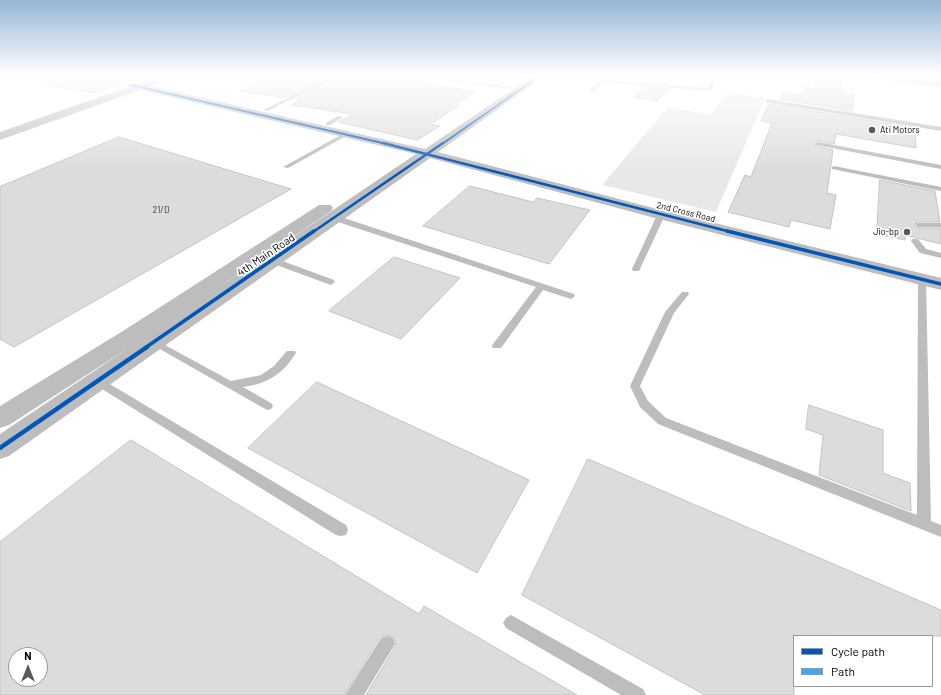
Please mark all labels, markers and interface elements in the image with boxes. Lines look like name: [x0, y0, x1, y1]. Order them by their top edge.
marker: Ati Motors: [867, 125, 877, 135]
place label: Ati Motors: [880, 125, 920, 135]
street label: 2nd Cross Road: [656, 199, 716, 225]
house number: 21/D: [152, 205, 170, 215]
place label: Jio-bp: [873, 227, 899, 237]
marker: Jio-bp: [902, 227, 912, 237]
street label: 4th Main Road: [235, 231, 297, 279]
legend: [793, 635, 933, 687]
text: Cycle path: [831, 644, 885, 658]
north arrow: [8, 647, 48, 687]
text: N: [24, 649, 32, 662]
text: Path: [831, 664, 855, 678]

